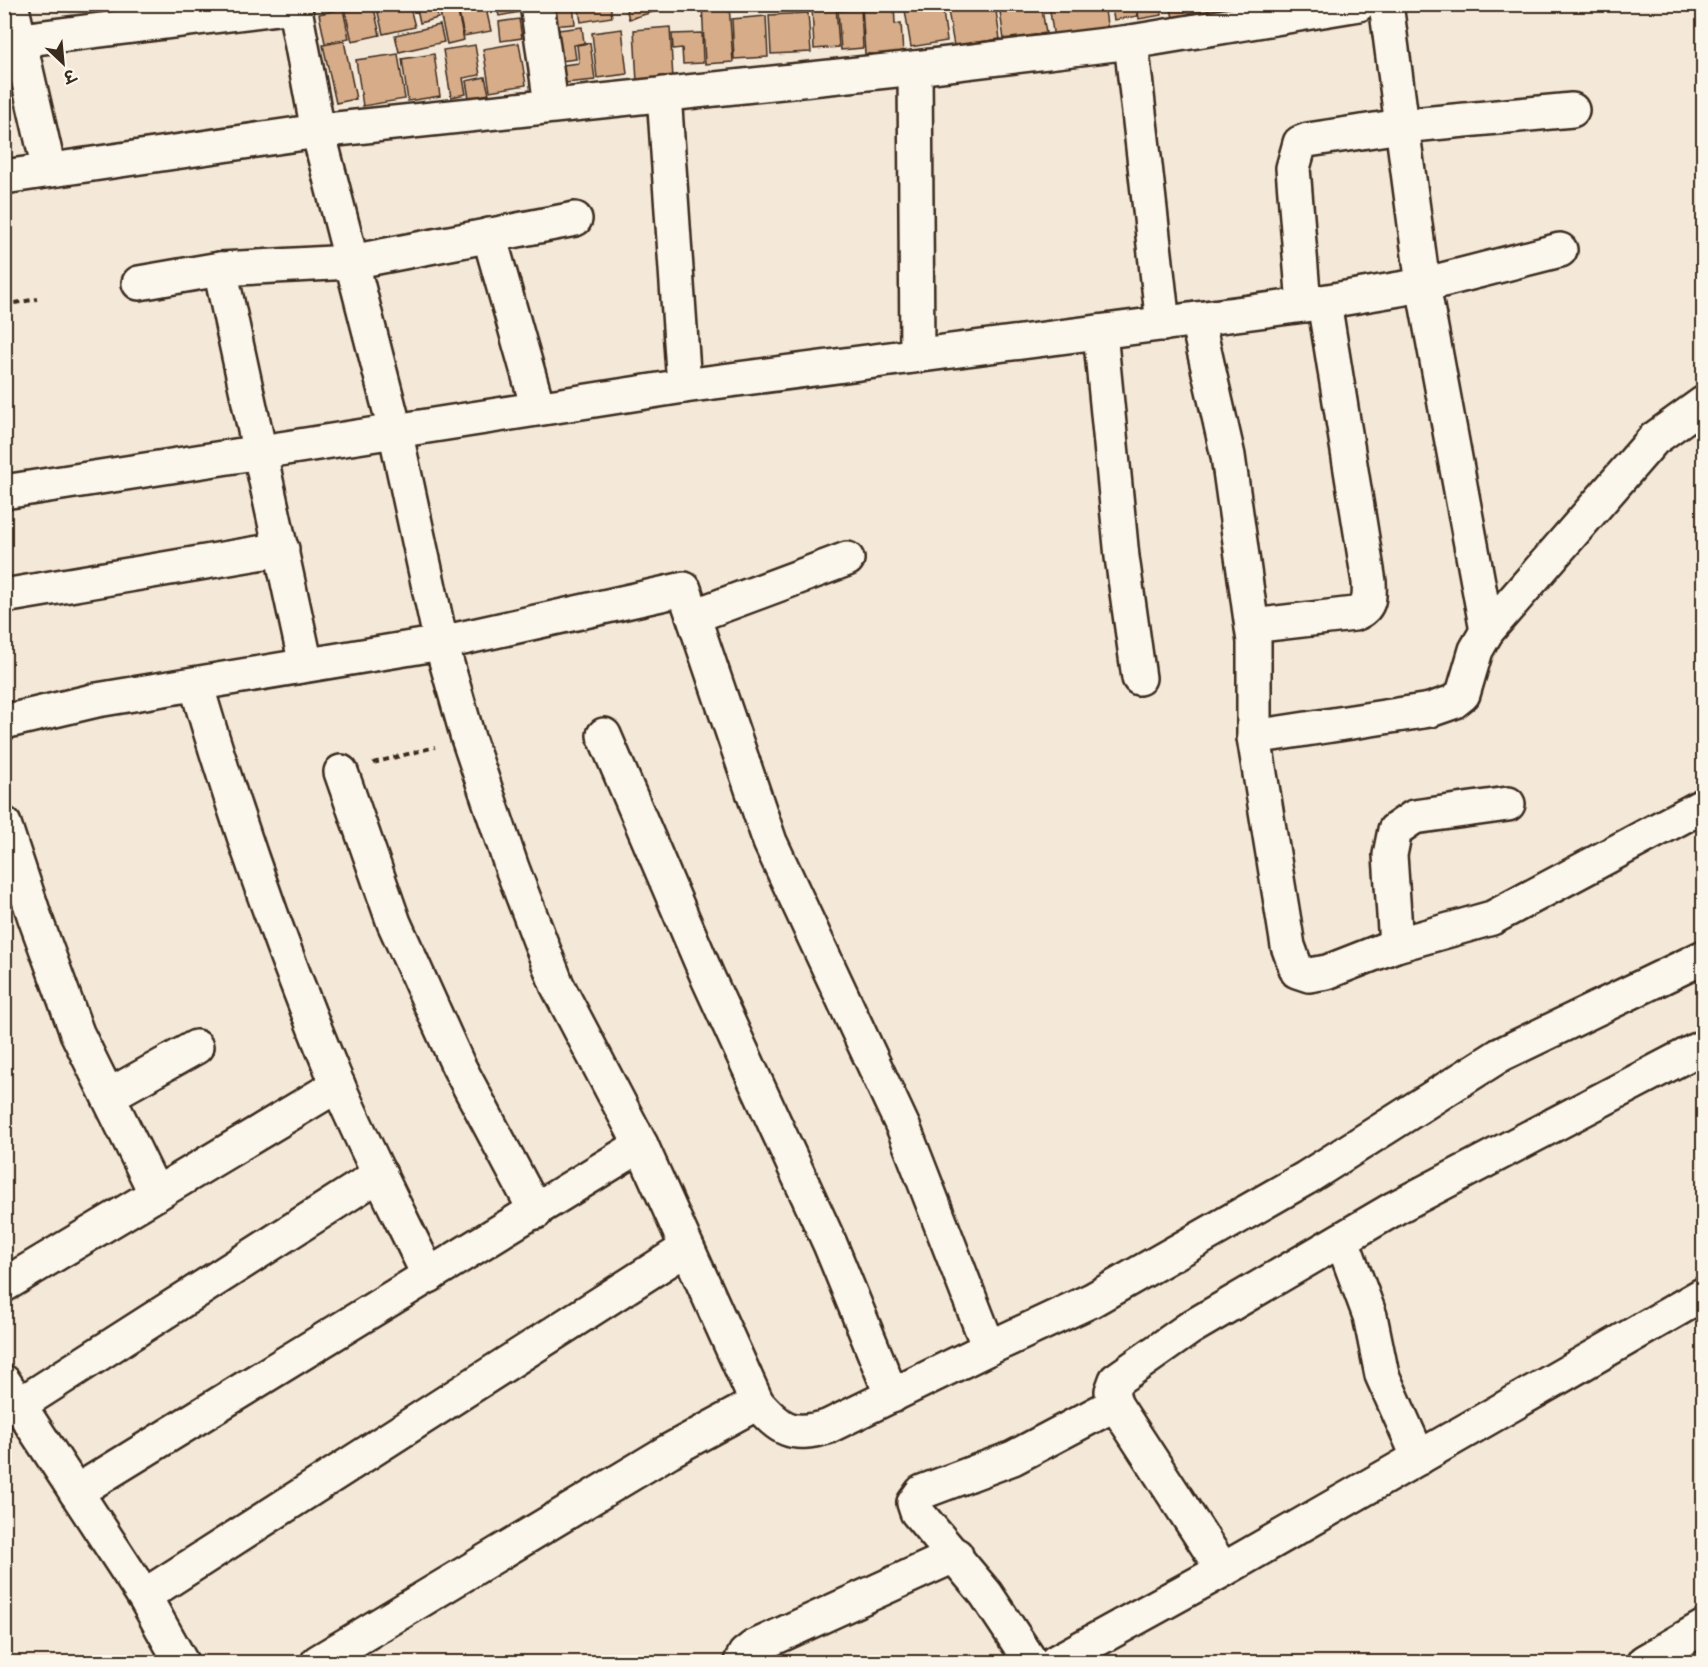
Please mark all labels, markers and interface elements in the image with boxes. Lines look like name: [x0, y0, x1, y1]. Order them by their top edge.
north arrow: [33, 33, 93, 93]
text: उ: [59, 64, 80, 87]

